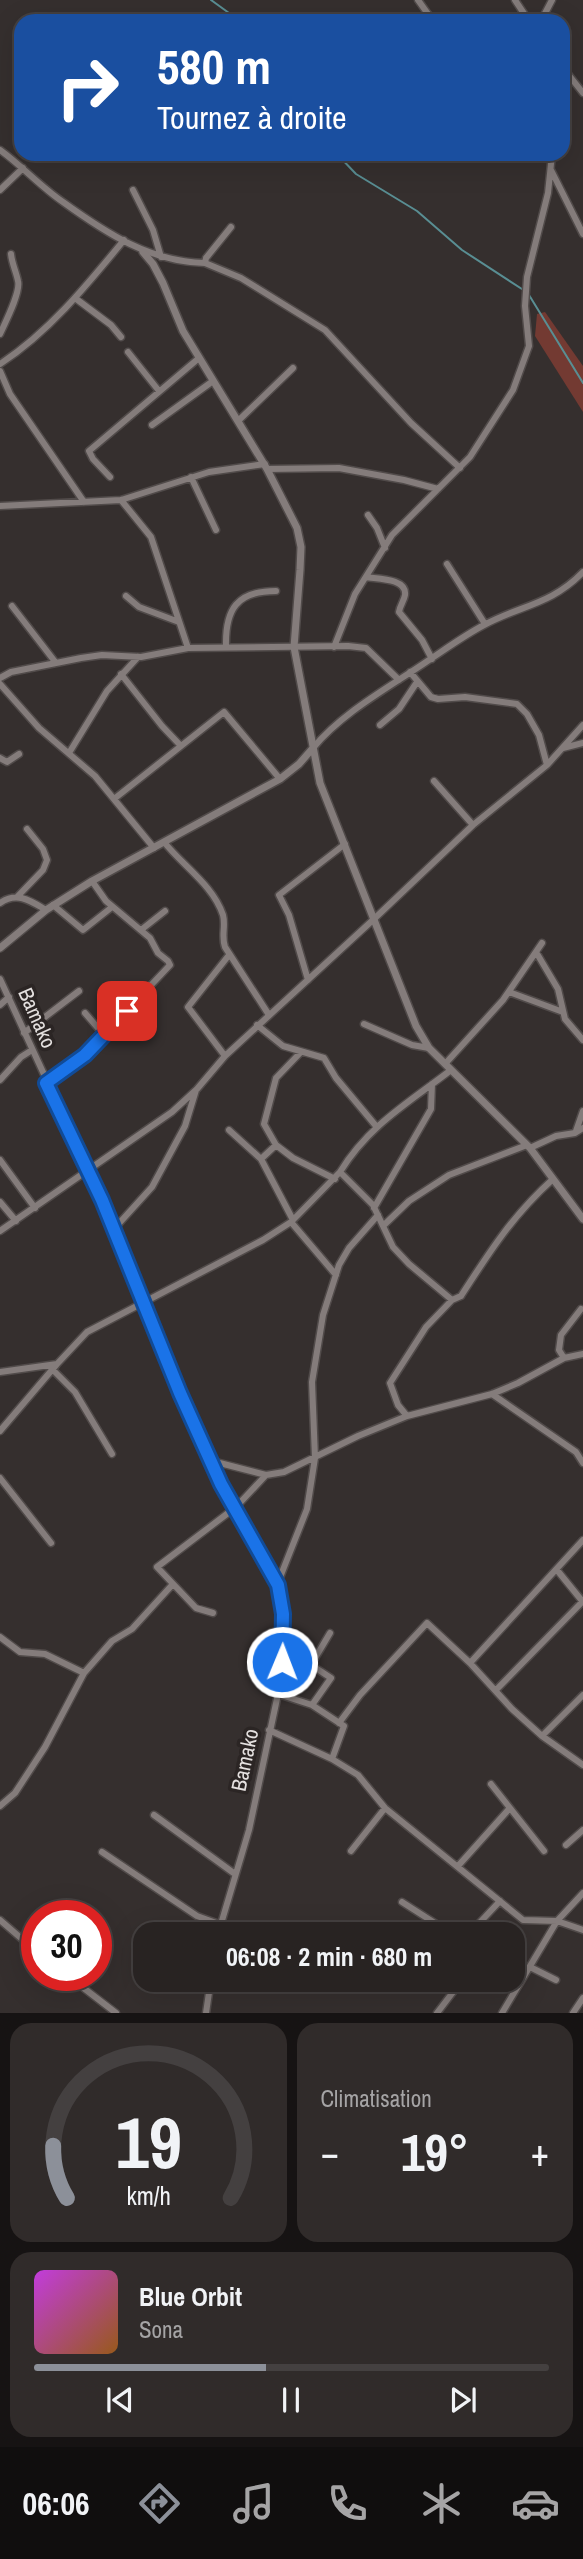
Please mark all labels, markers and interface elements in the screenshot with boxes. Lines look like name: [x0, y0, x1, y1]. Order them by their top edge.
text: 580 m: [157, 33, 271, 99]
icon: right: [42, 42, 133, 133]
text: Tournez à droite: [157, 96, 347, 139]
pin: [97, 981, 157, 1041]
street label: Bamako: [11, 983, 64, 1053]
icon: arrive: [108, 992, 146, 1030]
position arrow: [245, 1625, 319, 1699]
street label: Bamako: [224, 1726, 265, 1794]
speed limit sign: 30: [21, 1900, 112, 1991]
text: 06:08 · 2 min · 680 m: [226, 1939, 432, 1974]
text: Climatisation: [321, 2083, 432, 2114]
text: 19: [115, 2094, 181, 2192]
text: 19°: [401, 2117, 469, 2187]
text: −: [321, 2127, 339, 2178]
text: +: [531, 2127, 549, 2178]
text: km/h: [126, 2179, 170, 2213]
text: Blue Orbit: [139, 2279, 242, 2314]
text: Sona: [139, 2314, 183, 2345]
icon: previous: [101, 2381, 139, 2419]
icon: pause: [272, 2381, 310, 2419]
icon: next: [444, 2381, 482, 2419]
icon: directions: [135, 2479, 184, 2528]
icon: music: [229, 2479, 278, 2528]
icon: phone: [323, 2479, 372, 2528]
icon: climate: [417, 2479, 466, 2528]
icon: car: [511, 2479, 560, 2528]
text: 06:06: [23, 2482, 90, 2525]

